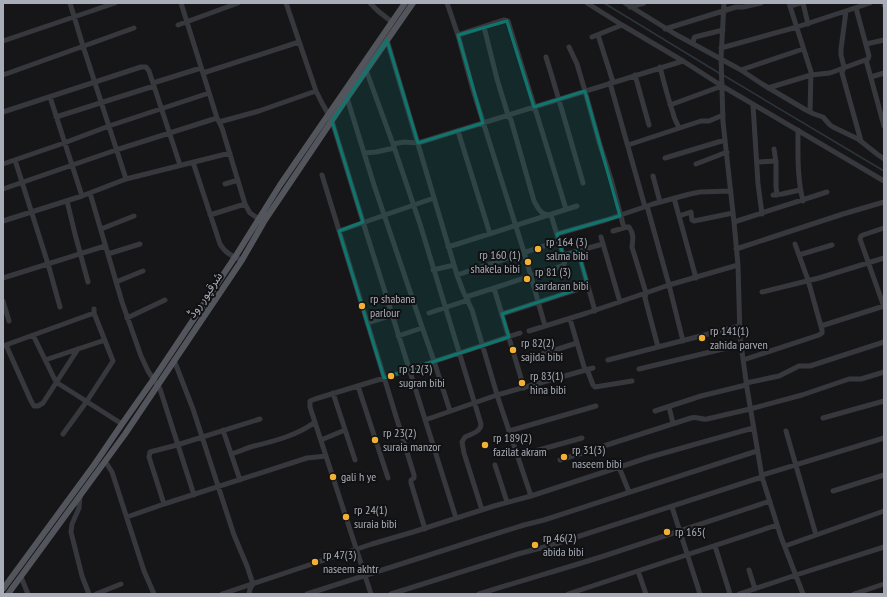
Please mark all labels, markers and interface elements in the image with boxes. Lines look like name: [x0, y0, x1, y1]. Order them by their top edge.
place label: rp 164 (3) salma bibi: [546, 234, 588, 263]
marker: rp 164 (3) salma bibi: [533, 244, 543, 254]
place label: rp 160 (1) shakela bibi: [471, 247, 520, 276]
marker: rp 160 (1) shakela bibi: [523, 257, 533, 267]
place label: rp 81 (3) sardaran bibi: [535, 264, 589, 293]
street label: شرقپور روڈ: [184, 269, 226, 321]
marker: rp 81 (3) sardaran bibi: [522, 274, 532, 284]
place label: rp shabana parlour: [370, 291, 415, 320]
marker: rp shabana parlour: [357, 301, 367, 311]
place label: rp 141(1) zahida parven: [710, 323, 768, 352]
marker: rp 141(1) zahida parven: [697, 333, 707, 343]
place label: rp 82(2) sajida bibi: [521, 335, 563, 364]
marker: rp 82(2) sajida bibi: [508, 345, 518, 355]
place label: rp 12(3) sugran bibi: [399, 361, 445, 390]
place label: rp 83(1) hina bibi: [530, 368, 566, 397]
marker: rp 12(3) sugran bibi: [386, 371, 396, 381]
marker: rp 83(1) hina bibi: [517, 378, 527, 388]
place label: rp 23(2) suraia manzor: [383, 425, 442, 454]
place label: rp 189(2) fazilat akram: [493, 430, 547, 459]
marker: rp 23(2) suraia manzor: [370, 435, 380, 445]
marker: rp 189(2) fazilat akram: [480, 440, 490, 450]
place label: rp 31(3) naseem bibi: [572, 442, 622, 471]
marker: rp 31(3) naseem bibi: [559, 452, 569, 462]
place label: gali h ye: [341, 469, 376, 484]
marker: gali h ye: [328, 472, 338, 482]
place label: rp 24(1) suraia bibi: [354, 502, 397, 531]
marker: rp 24(1) suraia bibi: [341, 512, 351, 522]
place label: rp 165(: [675, 524, 705, 539]
marker: rp 165(: [662, 527, 672, 537]
place label: rp 46(2) abida bibi: [543, 530, 584, 559]
marker: rp 46(2) abida bibi: [530, 540, 540, 550]
place label: rp 47(3) naseem akhtr: [323, 547, 379, 576]
marker: rp 47(3) naseem akhtr: [310, 557, 320, 567]

